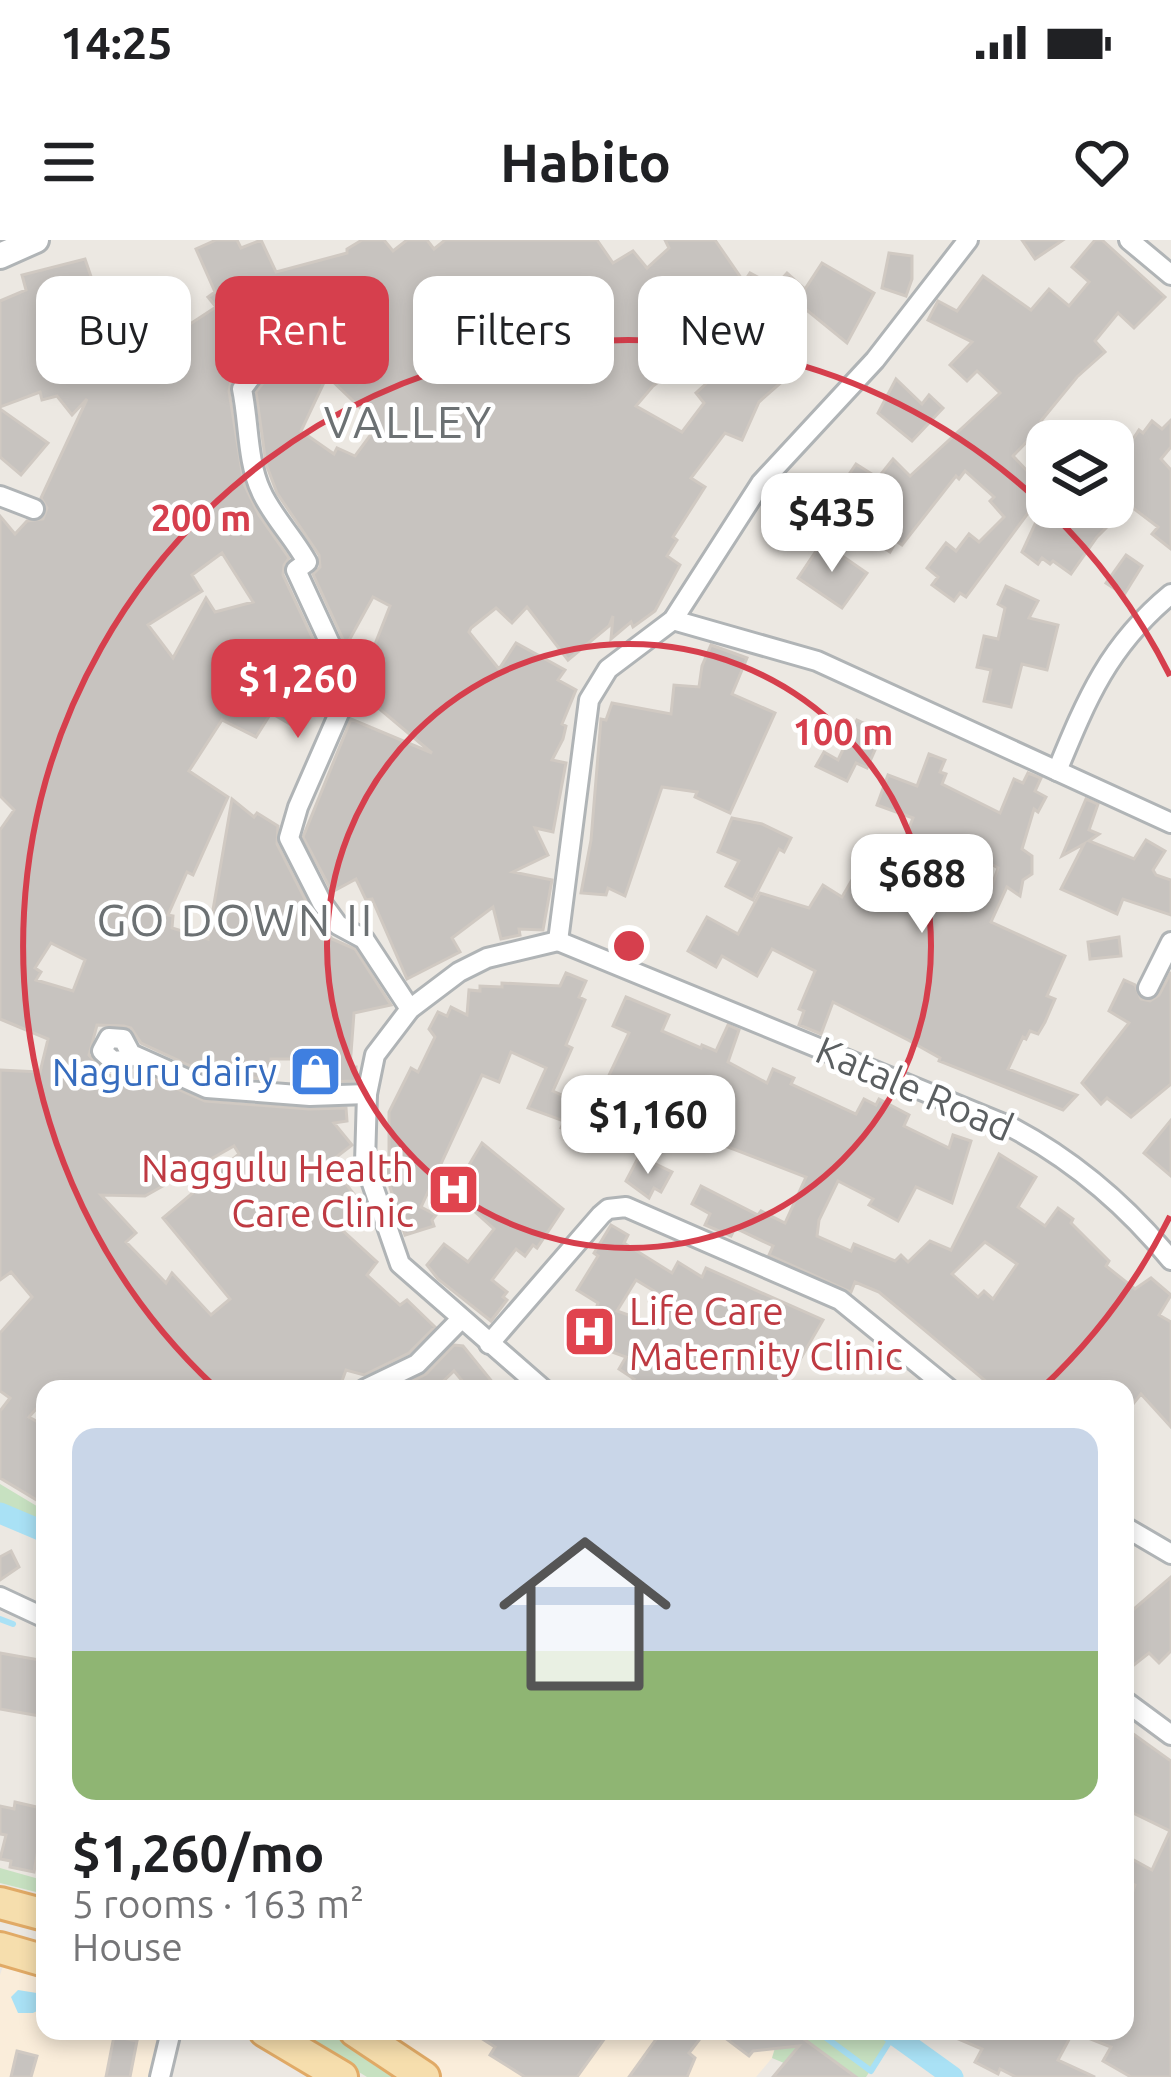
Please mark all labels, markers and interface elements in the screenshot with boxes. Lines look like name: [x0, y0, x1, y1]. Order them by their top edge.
text: 14:25: [60, 17, 173, 68]
icon: menu: [36, 129, 102, 195]
icon: heart: [1069, 129, 1135, 195]
text: Habito: [500, 132, 671, 192]
chip: Buy: [36, 276, 191, 384]
chip: Rent: [215, 276, 389, 384]
chip: Filters: [413, 276, 614, 384]
chip: New: [638, 276, 807, 384]
district label: VALLEY: [324, 396, 494, 447]
map controls: [1026, 420, 1134, 528]
button: layers: [1026, 420, 1134, 528]
pin: $435: [761, 473, 903, 575]
text: $435: [788, 490, 876, 533]
text: 200 m: [151, 497, 251, 538]
pin: $1,260: [200, 639, 396, 741]
text: $1,260: [238, 656, 358, 699]
text: 100 m: [793, 711, 893, 752]
pin: $688: [851, 834, 993, 936]
text: $688: [878, 851, 966, 894]
district label: GO DOWN II: [97, 894, 375, 945]
centre of rings: [608, 925, 650, 967]
street label: Katale Road: [810, 1027, 1020, 1149]
shop icon: Naguru dairy: [288, 1043, 344, 1099]
place label: Naguru dairy: [52, 1050, 277, 1093]
pin: $1,160: [550, 1075, 746, 1177]
text: $1,160: [588, 1092, 708, 1135]
place label: Naggulu Health Care Clinic: [141, 1146, 414, 1234]
hospital icon: Naggulu Health Care Clinic: [425, 1161, 481, 1217]
place label: Life Care Maternity Clinic: [629, 1289, 903, 1377]
hospital icon: Life Care Maternity Clinic: [562, 1304, 618, 1360]
icon: home: [477, 1506, 693, 1722]
text: $1,260/mo: [72, 1824, 324, 1882]
text: 5 rooms · 163 m²: [72, 1882, 364, 1925]
text: House: [72, 1925, 183, 1968]

